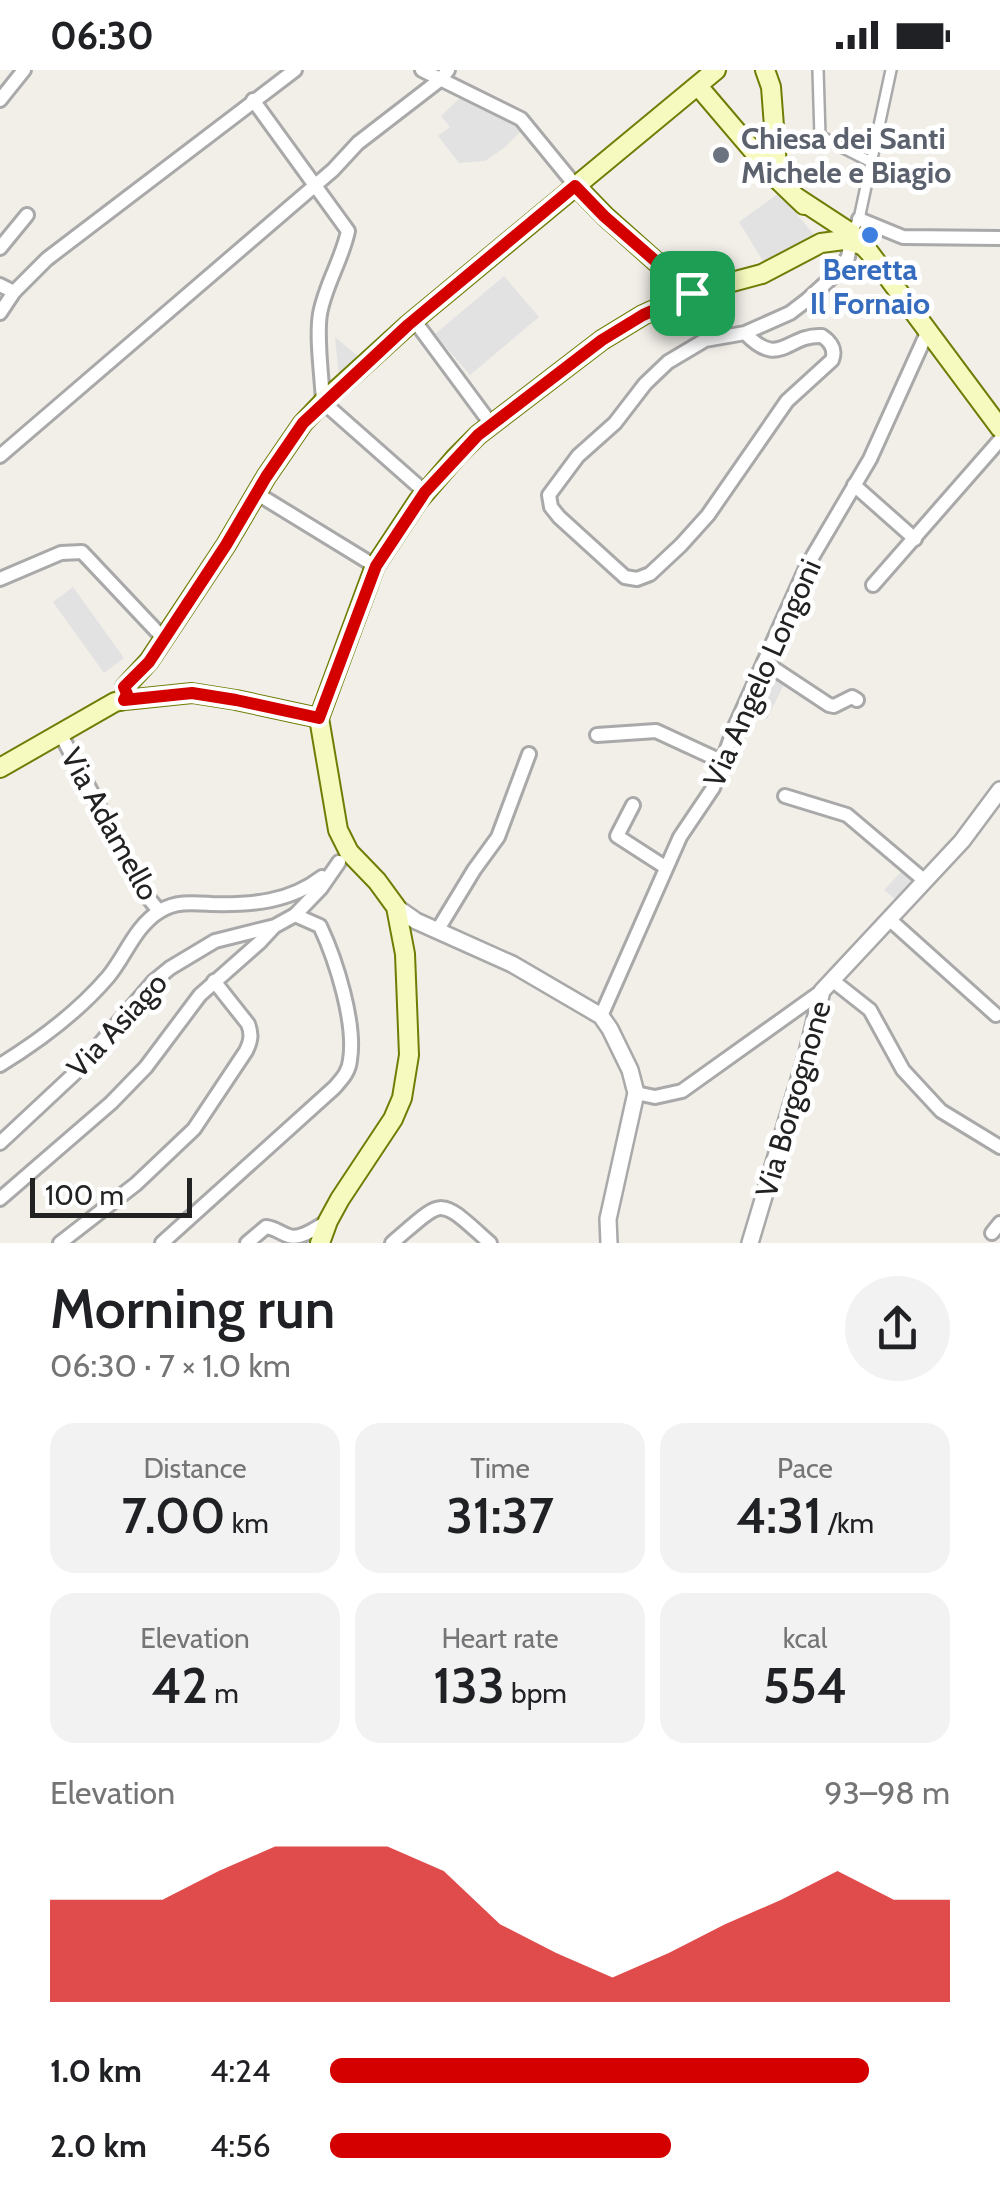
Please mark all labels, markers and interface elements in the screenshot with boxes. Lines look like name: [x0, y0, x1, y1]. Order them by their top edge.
text: 06:30: [50, 12, 154, 59]
place label: Chiesa dei Santi Michele e Biagio: [741, 120, 951, 191]
marker: Chiesa dei Santi Michele e Biagio: [710, 144, 732, 166]
marker: Beretta Il Fornaio: [859, 224, 881, 246]
pin: [650, 251, 735, 336]
place label: Beretta Il Fornaio: [810, 251, 930, 322]
icon: arrive: [665, 266, 720, 321]
street label: Via Angelo Longoni: [695, 553, 829, 793]
street label: Via Adamello: [53, 741, 167, 907]
street label: Via Asiago: [59, 965, 175, 1085]
street label: Via Borgognone: [747, 997, 839, 1201]
scale bar: [30, 1173, 192, 1218]
text: 100 m: [45, 1178, 124, 1212]
text: Morning run: [50, 1275, 335, 1342]
button: share: [845, 1276, 950, 1381]
text: 06:30 · 7 × 1.0 km: [50, 1346, 291, 1385]
text: Distance: [143, 1451, 247, 1485]
text: Time: [470, 1451, 530, 1485]
text: Pace: [777, 1451, 833, 1485]
text: 7.00: [121, 1485, 225, 1546]
text: 31:37: [446, 1485, 554, 1546]
text: 4:31: [736, 1485, 822, 1546]
text: km: [225, 1506, 269, 1540]
text: /km: [822, 1506, 874, 1540]
text: Elevation: [140, 1621, 250, 1655]
text: Heart rate: [441, 1621, 559, 1655]
text: kcal: [783, 1621, 827, 1655]
text: 42: [151, 1655, 208, 1716]
text: 133: [433, 1655, 505, 1716]
text: 554: [763, 1655, 847, 1716]
text: m: [208, 1676, 239, 1710]
text: bpm: [505, 1676, 567, 1710]
text: Elevation: [50, 1773, 175, 1812]
text: 93–98 m: [824, 1773, 950, 1812]
text: 1.0 km: [50, 2051, 142, 2090]
text: 4:24: [210, 2051, 270, 2090]
text: 2.0 km: [50, 2126, 147, 2165]
text: 4:56: [210, 2126, 271, 2165]

